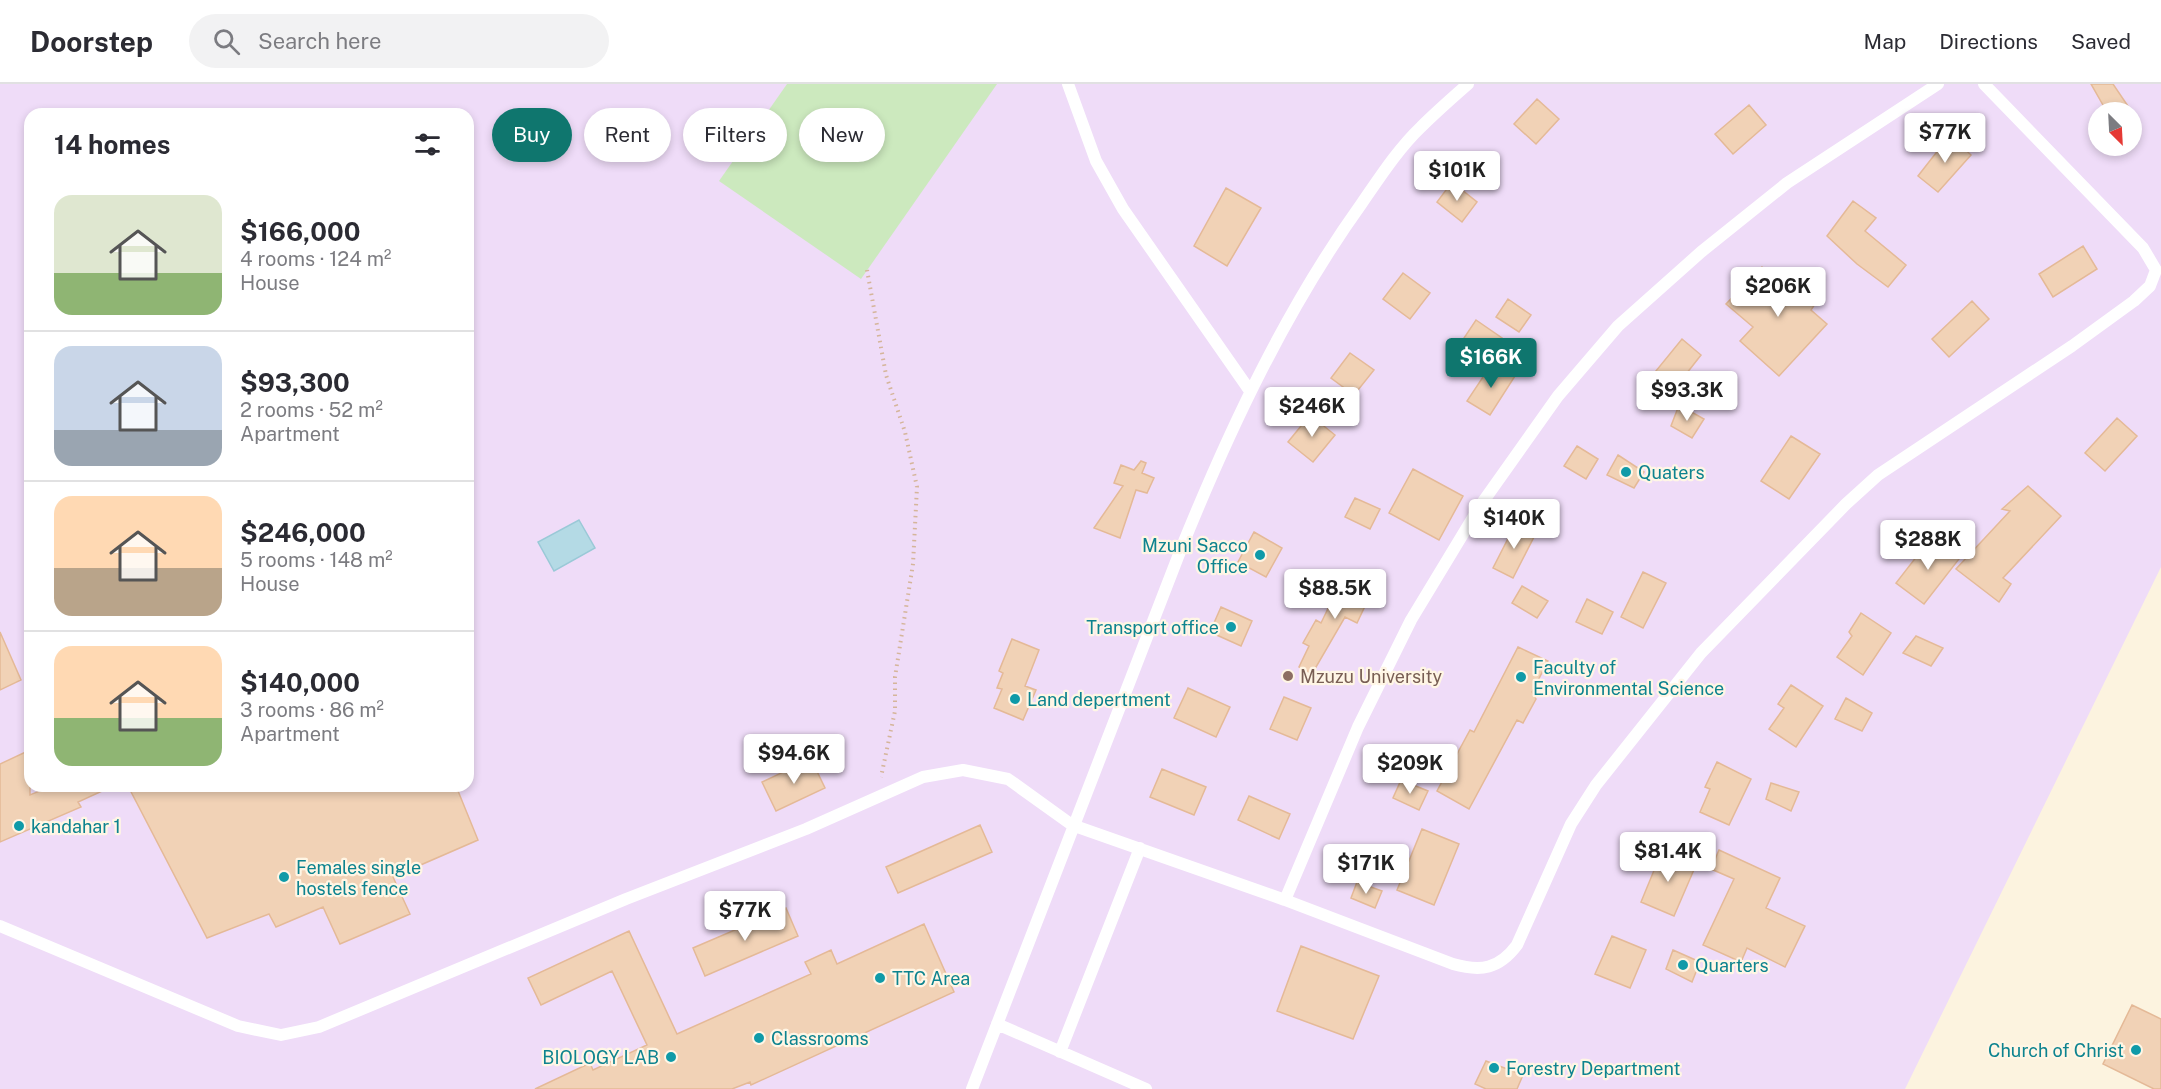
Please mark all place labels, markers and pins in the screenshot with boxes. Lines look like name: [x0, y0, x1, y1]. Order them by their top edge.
pin: $77K: [1909, 113, 1981, 164]
pin: $101K: [1415, 151, 1499, 202]
pin: $206K: [1736, 267, 1820, 318]
pin: $166K: [1449, 338, 1533, 389]
pin: $93.3K: [1638, 371, 1736, 422]
pin: $246K: [1270, 387, 1354, 438]
place label: Quaters: [1638, 462, 1705, 483]
marker: Quaters: [1619, 465, 1633, 479]
pin: $140K: [1472, 499, 1556, 550]
pin: $288K: [1886, 520, 1970, 571]
place label: Mzuni Sacco Office: [1142, 535, 1248, 577]
marker: Mzuni Sacco Office: [1253, 548, 1267, 562]
pin: $88.5K: [1286, 569, 1384, 620]
place label: Transport office: [1086, 617, 1219, 638]
marker: Transport office: [1224, 620, 1238, 634]
place label: Faculty of Environmental Science: [1533, 657, 1724, 699]
place label: Mzuzu University: [1300, 666, 1443, 687]
marker: Mzuzu University: [1281, 669, 1295, 683]
marker: Faculty of Environmental Science: [1514, 670, 1528, 684]
place label: Land depertment: [1027, 689, 1171, 710]
marker: Land depertment: [1008, 692, 1022, 706]
pin: $94.6K: [745, 734, 843, 785]
pin: $209K: [1368, 744, 1452, 795]
place label: kandahar 1: [31, 816, 121, 837]
marker: kandahar 1: [12, 819, 26, 833]
pin: $81.4K: [1619, 832, 1717, 883]
pin: $171K: [1324, 844, 1408, 895]
place label: Females single hostels fence: [296, 857, 421, 899]
marker: Females single hostels fence: [277, 870, 291, 884]
pin: $77K: [709, 891, 781, 942]
place label: Quarters: [1695, 955, 1769, 976]
marker: Quarters: [1676, 958, 1690, 972]
place label: TTC Area: [892, 968, 970, 989]
marker: TTC Area: [873, 971, 887, 985]
place label: Classrooms: [771, 1028, 869, 1049]
marker: Classrooms: [752, 1031, 766, 1045]
place label: Church of Christ: [1988, 1040, 2124, 1061]
marker: Church of Christ: [2129, 1043, 2143, 1057]
place label: BIOLOGY LAB: [542, 1047, 659, 1068]
marker: BIOLOGY LAB: [664, 1050, 678, 1064]
place label: Forestry Department: [1506, 1058, 1681, 1079]
marker: Forestry Department: [1487, 1061, 1501, 1075]

